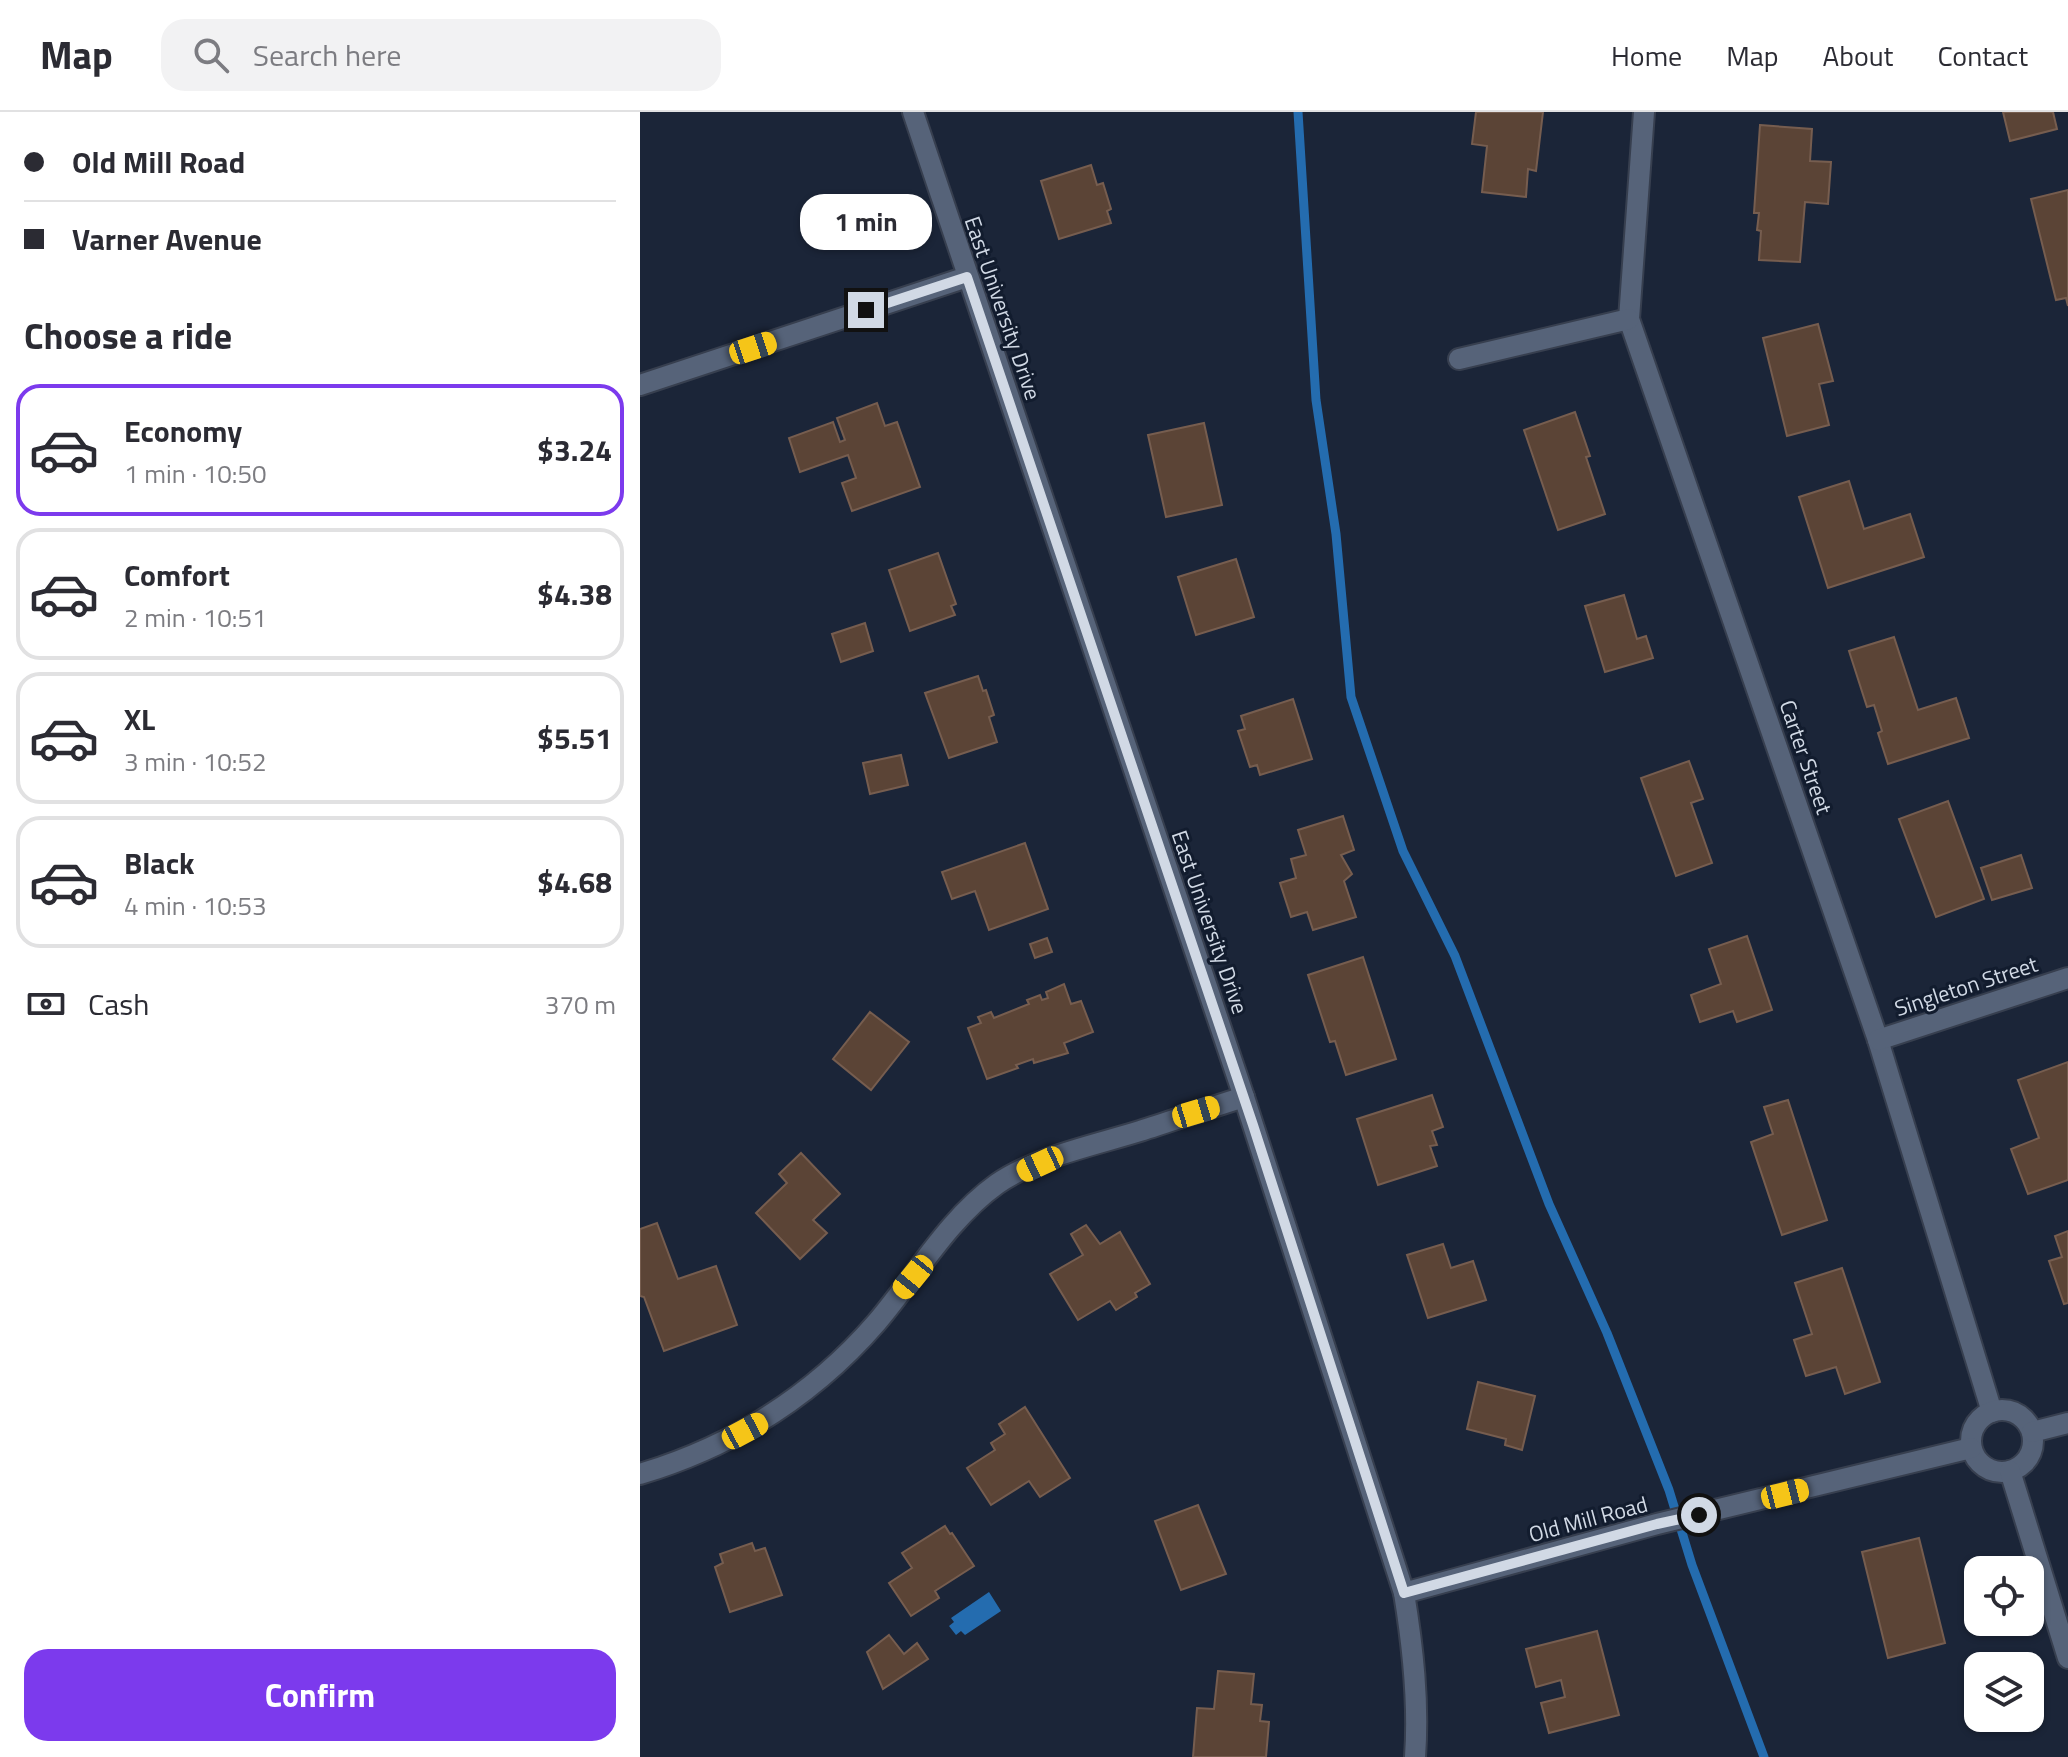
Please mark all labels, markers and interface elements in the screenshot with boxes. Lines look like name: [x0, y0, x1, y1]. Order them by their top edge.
search box: [161, 19, 721, 91]
text: Map: [40, 26, 113, 84]
text: Search here: [253, 32, 402, 78]
icon: search: [189, 33, 233, 77]
text: Home: [1611, 34, 1682, 77]
text: Map: [1726, 34, 1779, 77]
text: About: [1823, 34, 1893, 77]
text: Contact: [1937, 34, 2028, 77]
text: Old Mill Road: [72, 139, 245, 185]
callout: 1 min: [800, 194, 932, 250]
text: 1 min: [834, 202, 898, 241]
street label: East University Drive: [956, 212, 1050, 404]
text: Varner Avenue: [72, 216, 262, 262]
route end: [848, 292, 884, 328]
text: Choose a ride: [24, 308, 232, 363]
car: [726, 329, 780, 367]
text: Economy: [124, 408, 242, 454]
icon: car: [28, 414, 100, 486]
text: $3.24: [537, 427, 612, 473]
text: 1 min · 10:50: [124, 454, 267, 493]
text: Comfort: [124, 552, 230, 598]
icon: car: [28, 558, 100, 630]
text: $4.38: [537, 571, 612, 617]
text: 2 min · 10:51: [124, 598, 267, 637]
street label: Carter Street: [1771, 695, 1841, 819]
text: XL: [124, 696, 155, 742]
icon: car: [28, 702, 100, 774]
text: $5.51: [537, 715, 612, 761]
text: 3 min · 10:52: [124, 742, 267, 781]
street label: East University Drive: [1163, 826, 1257, 1018]
text: Black: [124, 840, 195, 886]
icon: car: [28, 846, 100, 918]
text: $4.68: [537, 859, 612, 905]
text: 4 min · 10:53: [124, 886, 267, 925]
street label: Singleton Street: [1890, 947, 2042, 1025]
text: Cash: [88, 981, 149, 1027]
icon: cash: [24, 982, 68, 1026]
text: 370 m: [545, 985, 616, 1024]
car: [1170, 1094, 1222, 1130]
car: [1013, 1143, 1067, 1185]
car: [889, 1251, 937, 1303]
car: [718, 1409, 772, 1453]
car: [1759, 1477, 1811, 1511]
street label: Old Mill Road: [1525, 1487, 1651, 1551]
route start: [1681, 1497, 1717, 1533]
map controls: [1964, 1556, 2044, 1732]
button: locate: [1964, 1556, 2044, 1636]
button: Confirm: [24, 1649, 616, 1741]
button: layers: [1964, 1652, 2044, 1732]

